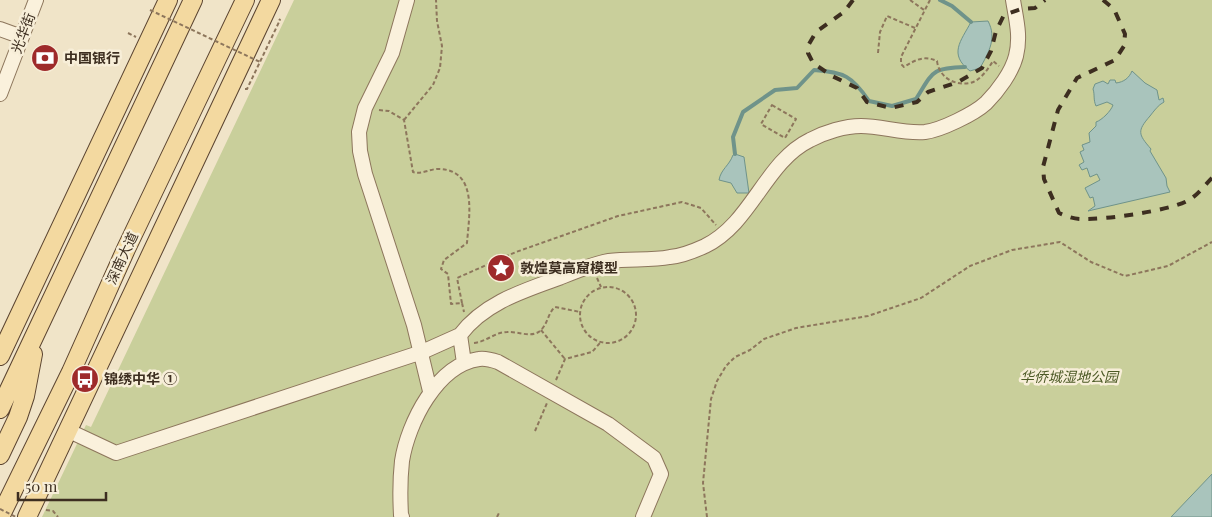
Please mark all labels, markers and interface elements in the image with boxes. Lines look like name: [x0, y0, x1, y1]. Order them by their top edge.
street label: 光华街: [6, 10, 39, 56]
bank icon: 中国银行: [30, 43, 60, 73]
place label: 中国银行: [64, 48, 120, 67]
street label: 深南大道: [101, 228, 142, 287]
place icon: 敦煌莫高窟模型: [486, 253, 516, 283]
place label: 敦煌莫高窟模型: [520, 258, 618, 277]
bus stop icon: 锦绣中华 ①: [70, 364, 100, 394]
park label: 华侨城湿地公园: [1020, 367, 1120, 386]
place label: 锦绣中华 ①: [104, 369, 177, 388]
scale bar: [18, 470, 105, 502]
text: 50 m: [25, 476, 58, 496]

